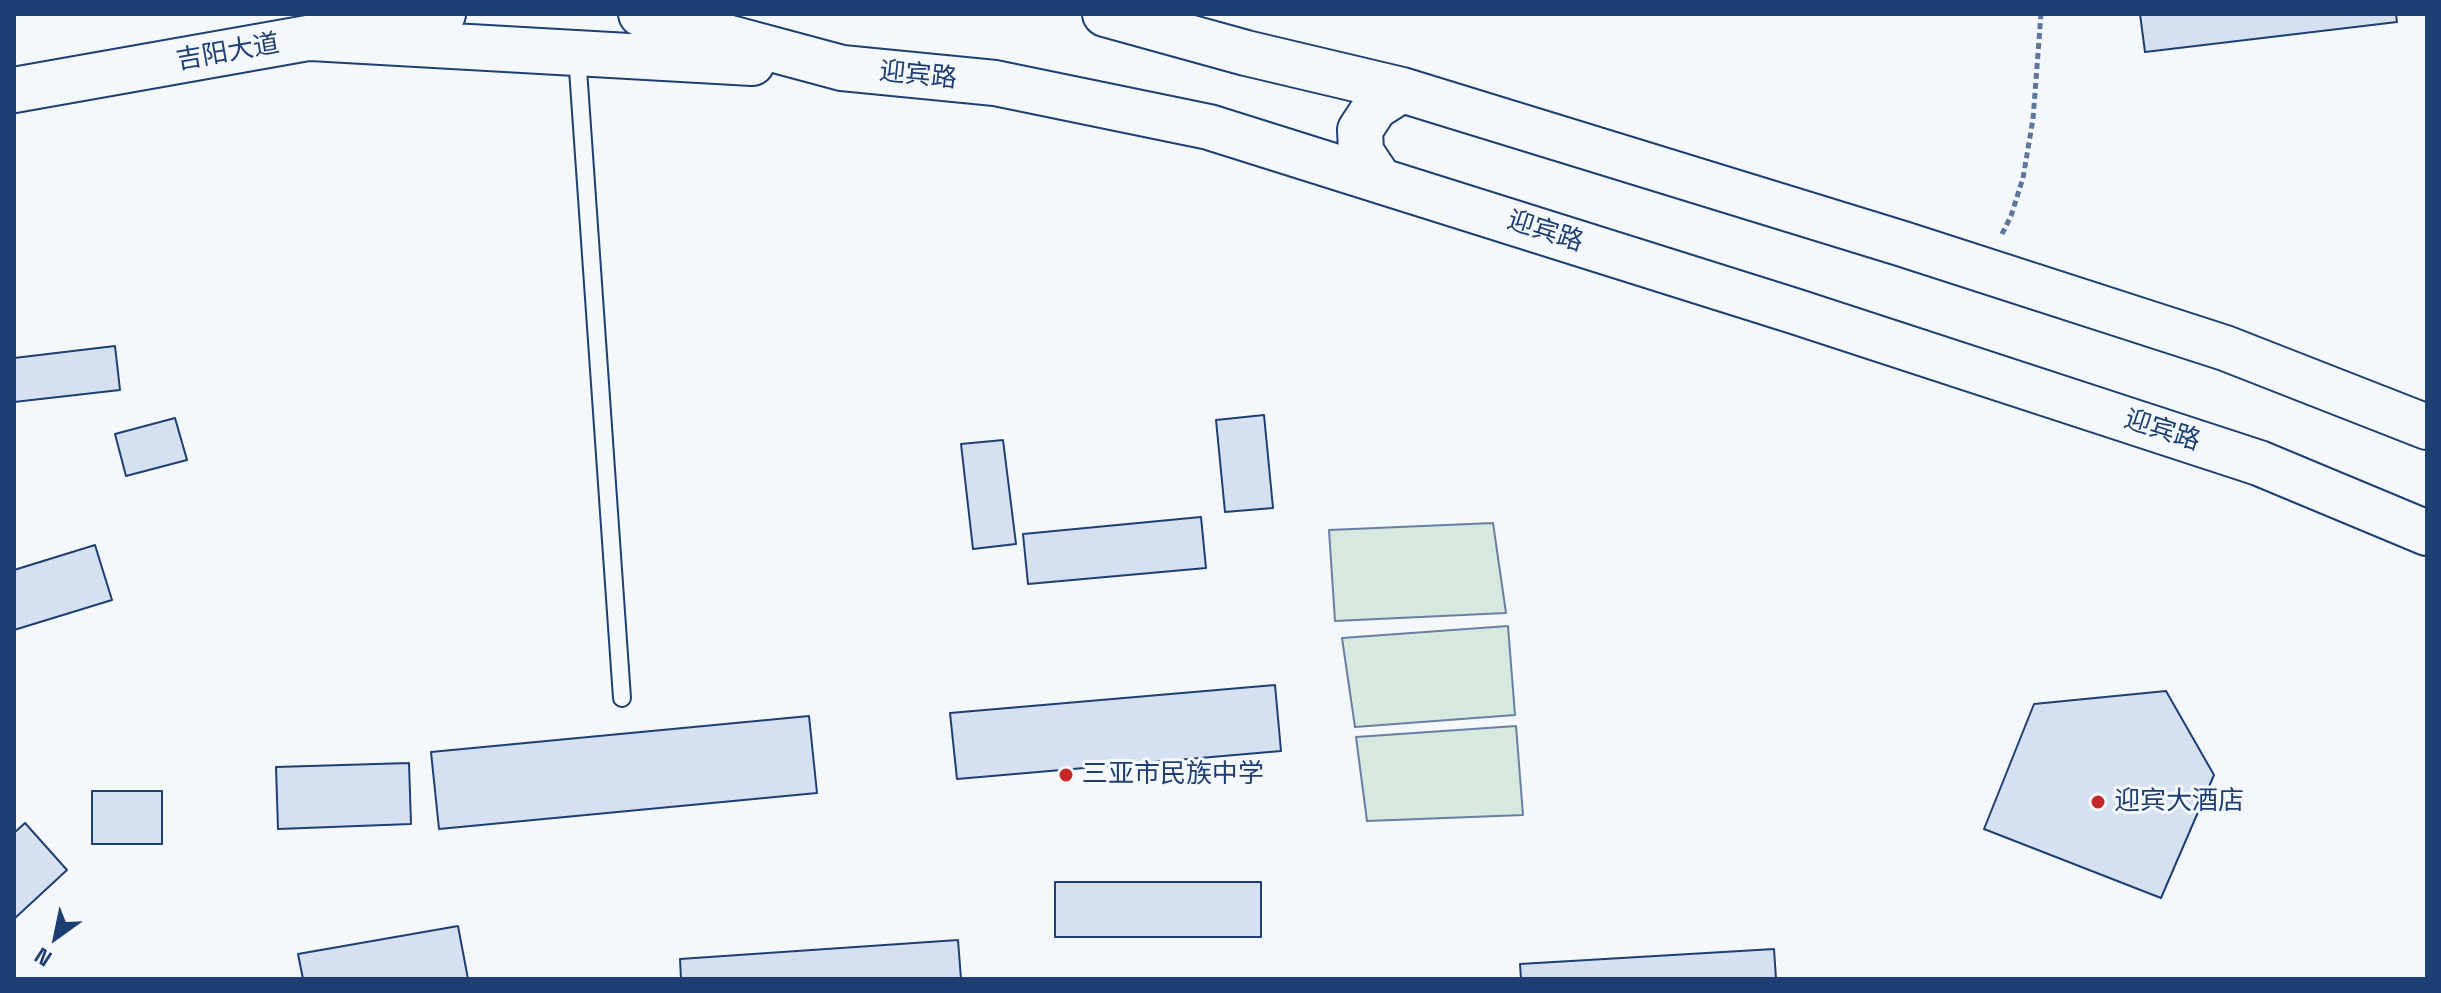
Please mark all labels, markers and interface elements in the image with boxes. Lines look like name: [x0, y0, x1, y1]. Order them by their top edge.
street label: 吉阳大道: [174, 29, 282, 77]
street label: 迎宾路: [878, 56, 958, 96]
street label: 迎宾路: [1503, 205, 1587, 259]
street label: 迎宾路: [2120, 404, 2204, 458]
place label: 三亚市民族中学: [1082, 759, 1264, 791]
marker: 三亚市民族中学: [1057, 766, 1075, 784]
place label: 迎宾大酒店: [2114, 786, 2244, 818]
marker: 迎宾大酒店: [2089, 793, 2107, 811]
north arrow: [16, 897, 96, 977]
text: N: [29, 941, 57, 973]

